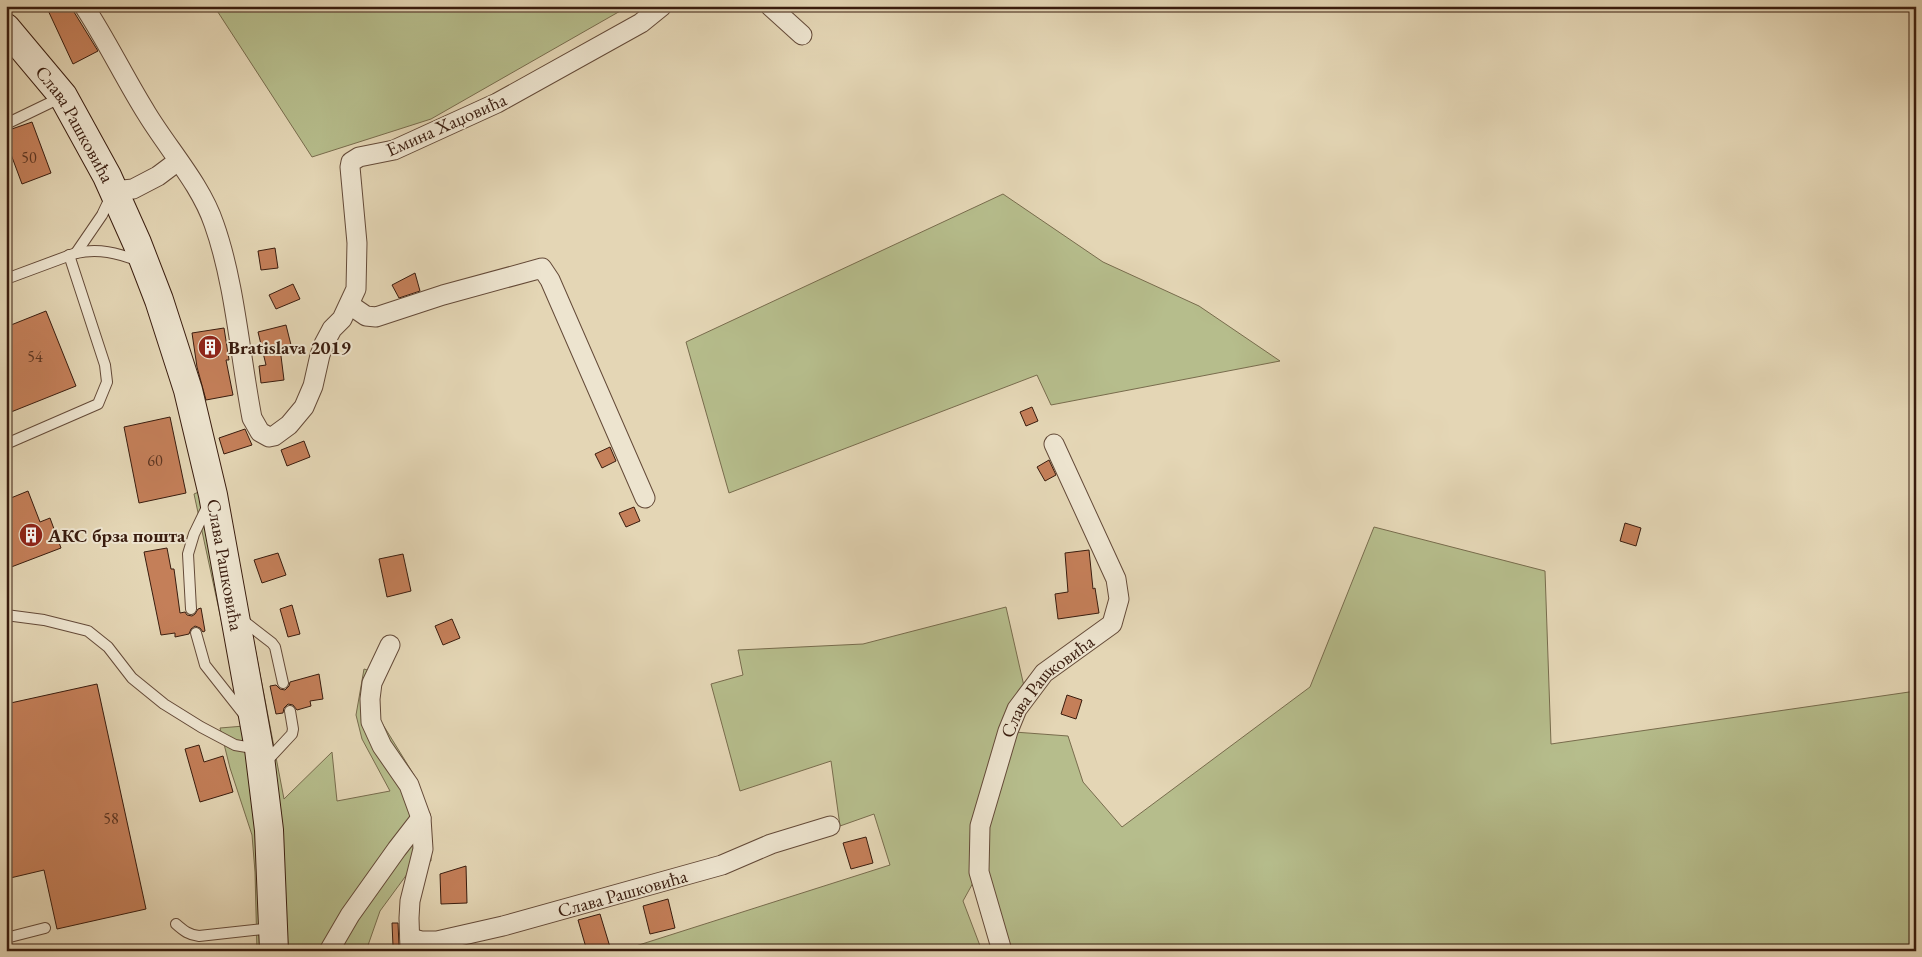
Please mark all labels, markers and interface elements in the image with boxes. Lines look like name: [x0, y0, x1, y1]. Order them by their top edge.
street label: Слава Рашковића: [30, 60, 120, 187]
street label: Емина Хаџовића: [382, 87, 511, 162]
house number: 50: [21, 147, 37, 168]
building icon: Bratislava 2019: [197, 334, 223, 360]
place label: Bratislava 2019: [228, 335, 351, 360]
house number: 54: [27, 346, 43, 367]
house number: 60: [147, 450, 163, 471]
street label: Слава Рашковића: [201, 497, 249, 633]
building icon: АКС брза пошта: [18, 522, 44, 548]
place label: АКС брза пошта: [47, 523, 186, 548]
street label: Слава Рашковића: [995, 629, 1100, 742]
house number: 58: [103, 808, 119, 829]
street label: Слава Рашковића: [555, 863, 691, 923]

